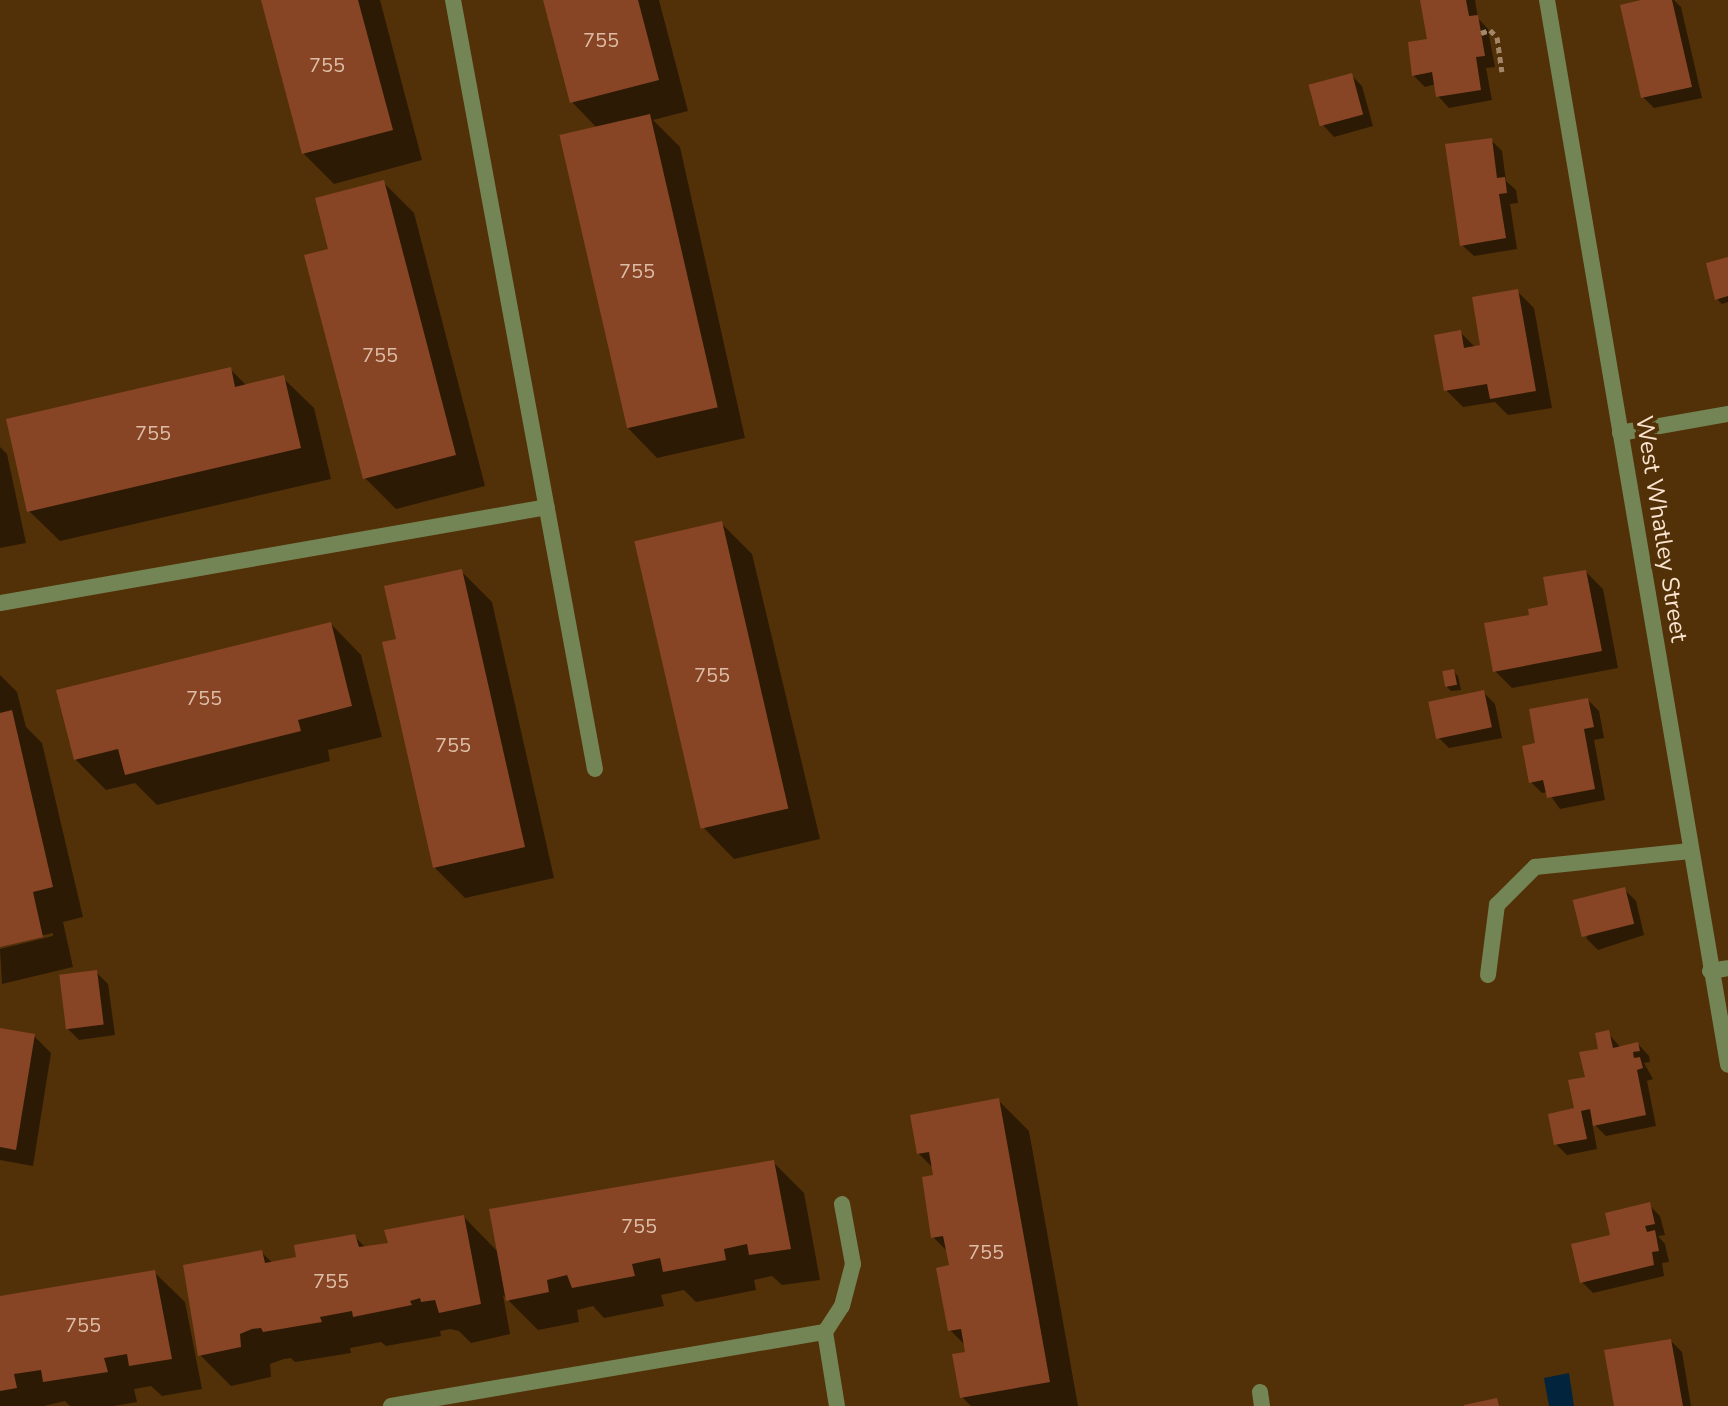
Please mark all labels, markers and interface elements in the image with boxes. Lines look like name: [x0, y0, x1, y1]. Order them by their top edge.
house number: 755: [583, 28, 619, 52]
house number: 755: [309, 53, 345, 77]
house number: 755: [619, 259, 655, 283]
house number: 755: [362, 343, 398, 367]
street label: West Whatley Street: [1629, 414, 1693, 644]
house number: 755: [135, 421, 171, 445]
house number: 755: [694, 663, 730, 687]
house number: 755: [186, 686, 222, 710]
house number: 755: [435, 733, 471, 757]
house number: 755: [621, 1214, 657, 1238]
house number: 755: [968, 1240, 1004, 1264]
house number: 755: [313, 1269, 349, 1293]
house number: 755: [65, 1313, 101, 1337]

